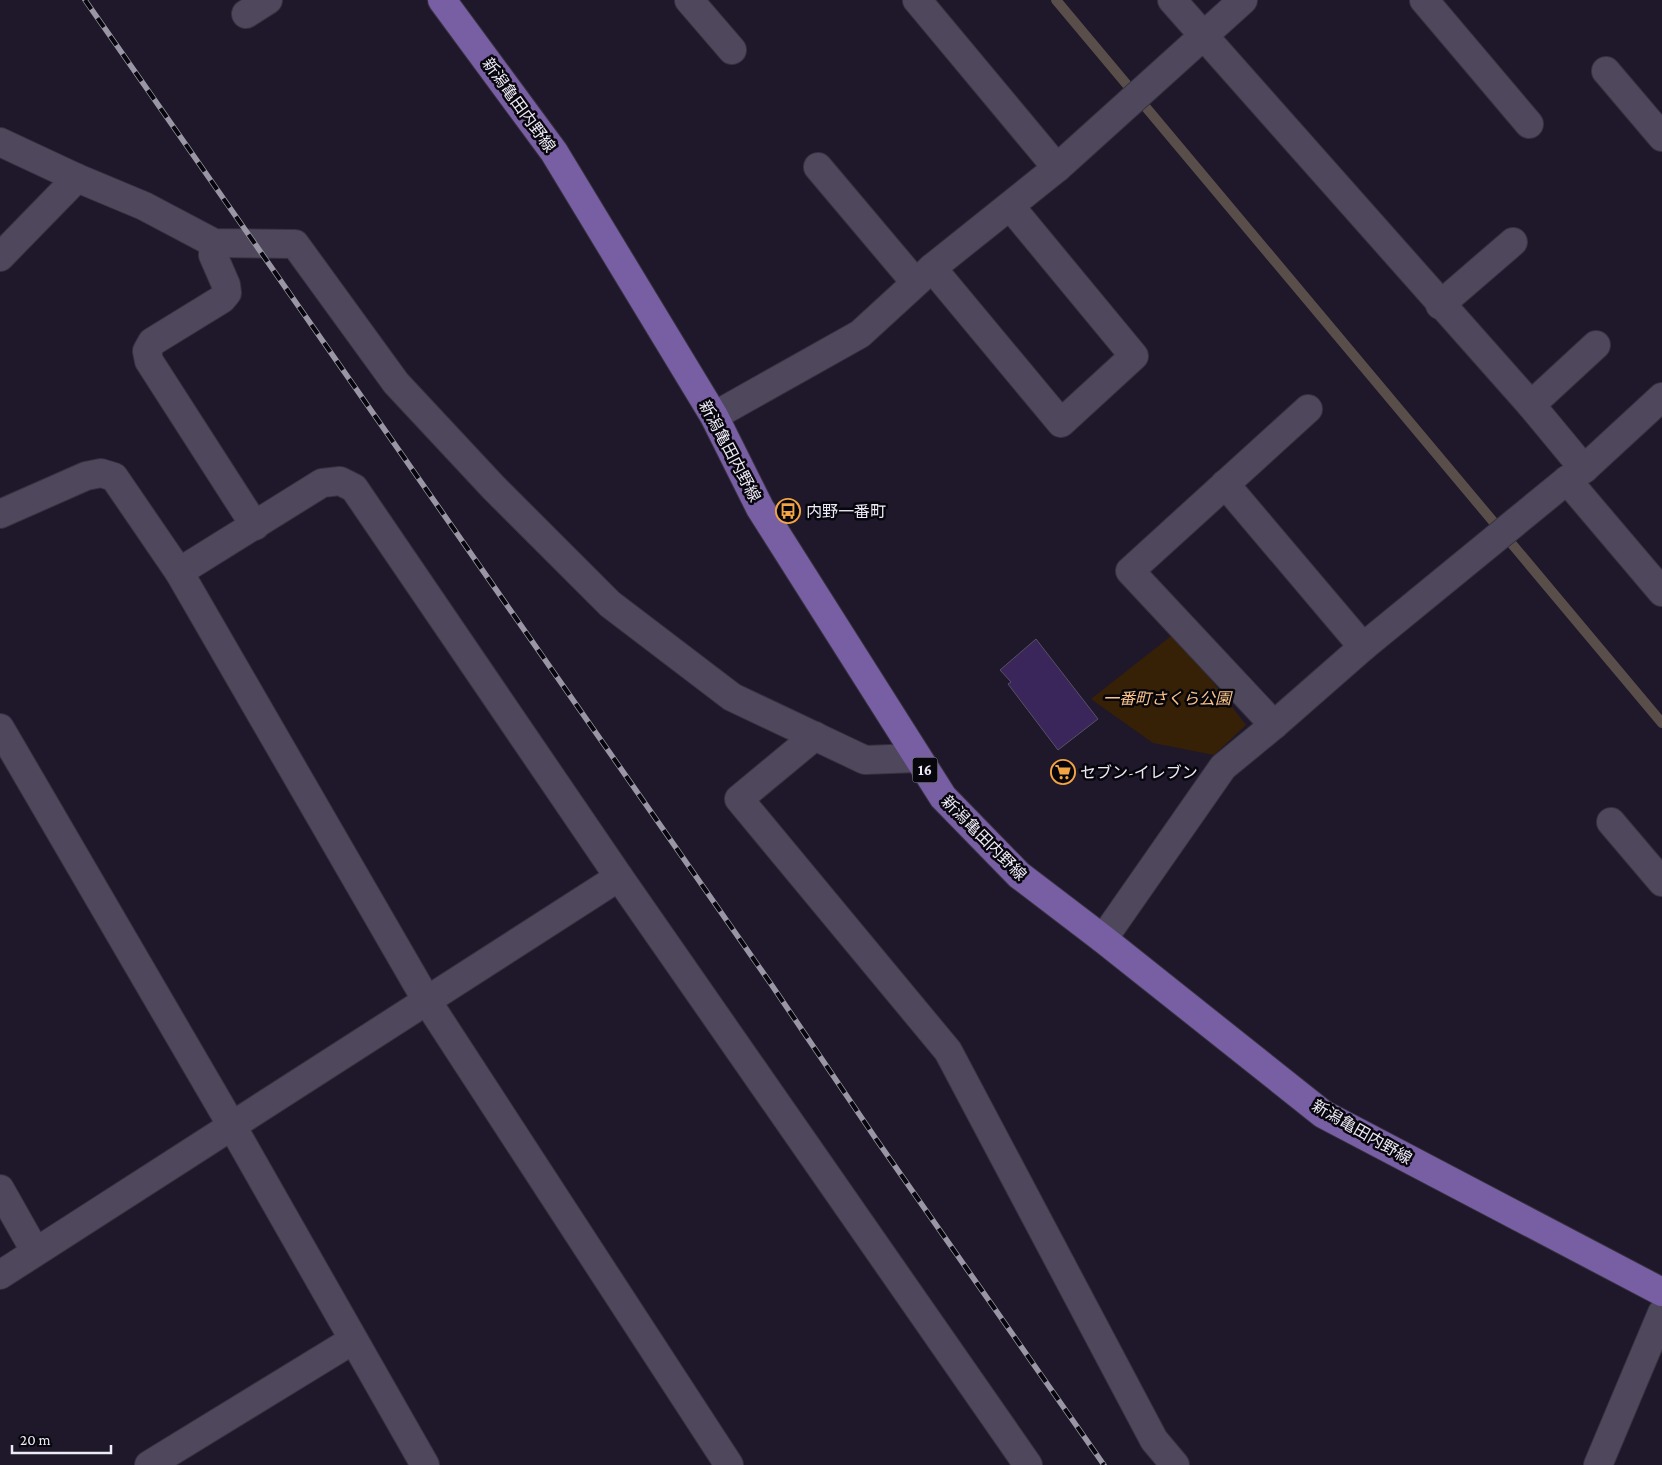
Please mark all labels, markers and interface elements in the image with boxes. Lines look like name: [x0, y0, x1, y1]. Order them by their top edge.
street label: 新潟亀田内野線: [479, 55, 559, 155]
street label: 新潟亀田内野線: [696, 398, 764, 504]
bus stop icon: 内野一番町: [775, 498, 801, 524]
place label: 内野一番町: [806, 503, 886, 520]
park label: 一番町さくら公園: [1103, 690, 1233, 707]
road number: 16: [912, 758, 938, 782]
supermarket icon: セブン-イレブン: [1050, 759, 1076, 785]
place label: セブン-イレブン: [1080, 764, 1198, 781]
street label: 新潟亀田内野線: [938, 792, 1030, 884]
street label: 新潟亀田内野線: [1309, 1097, 1415, 1167]
scale bar: [12, 1422, 111, 1454]
text: 20 m: [20, 1432, 51, 1448]

